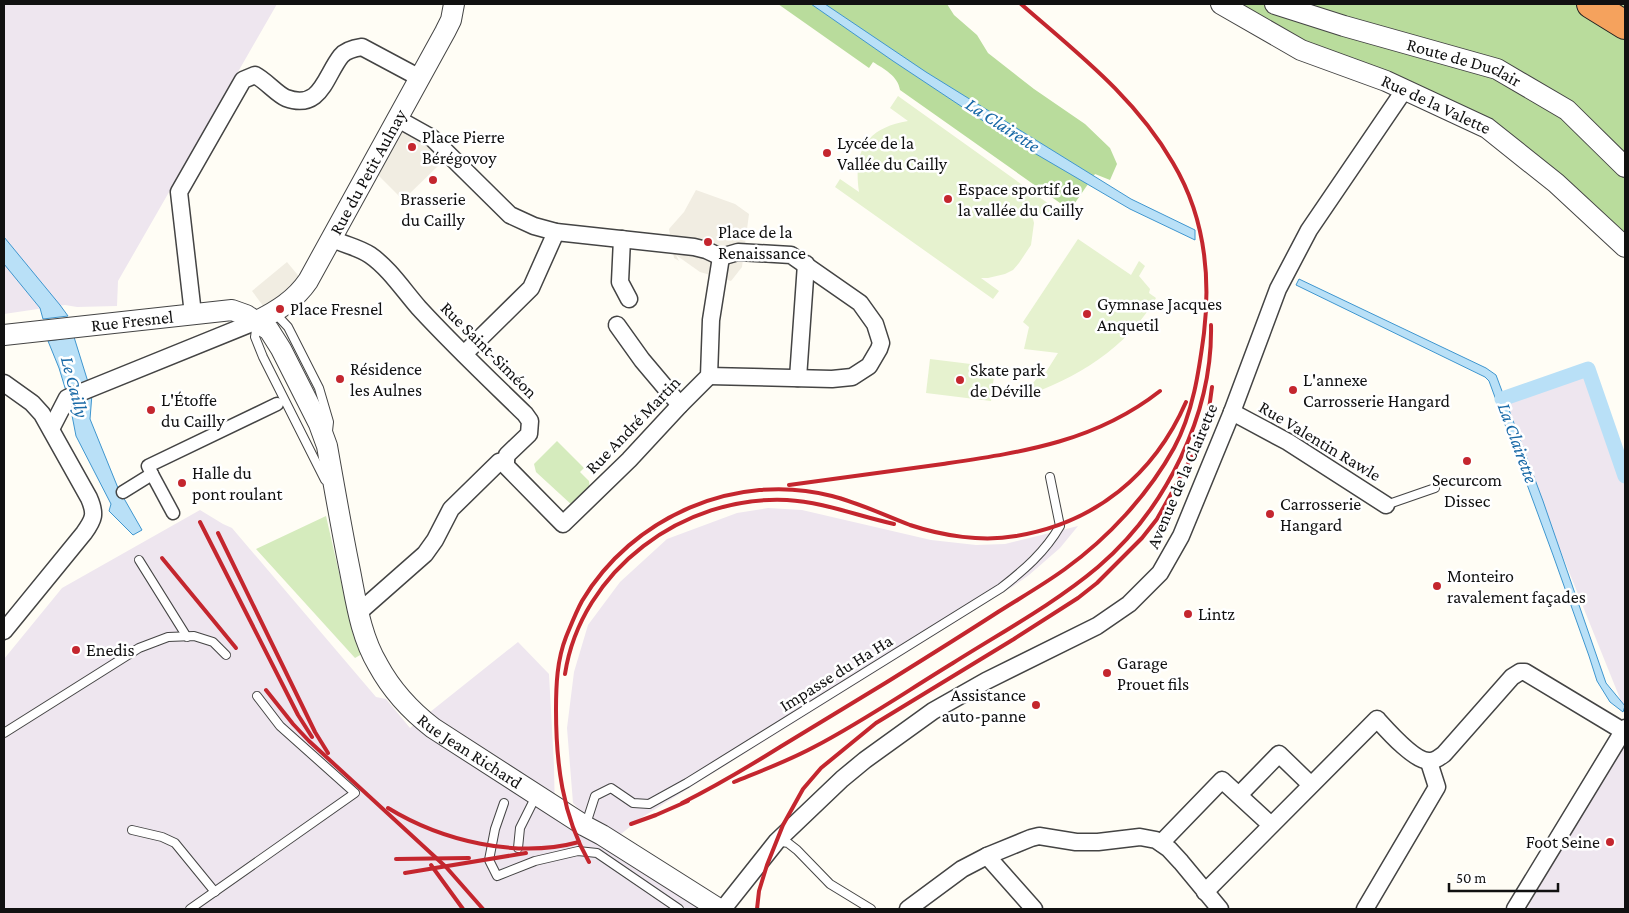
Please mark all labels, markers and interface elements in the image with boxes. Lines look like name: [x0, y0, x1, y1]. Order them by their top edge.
street label: Route de Duclair: [1405, 34, 1525, 91]
street label: Rue de la Valette: [1378, 70, 1494, 138]
water label: La Clairette: [962, 93, 1044, 157]
street label: Rue du Petit Aulnay: [325, 105, 411, 238]
place label: Place Pierre Bérégovoy: [422, 127, 505, 168]
place label: Lycée de la Vallée du Cailly: [837, 133, 948, 174]
marker: Place Pierre Bérégovoy: [406, 141, 418, 153]
marker: Lycée de la Vallée du Cailly: [821, 147, 833, 159]
marker: Brasserie du Cailly: [427, 174, 439, 186]
place label: Espace sportif de la vallée du Cailly: [958, 179, 1084, 220]
place label: Brasserie du Cailly: [400, 189, 466, 230]
marker: Espace sportif de la vallée du Cailly: [942, 193, 954, 205]
place label: Place de la Renaissance: [718, 222, 806, 263]
marker: Place de la Renaissance: [702, 236, 714, 248]
place label: Gymnase Jacques Anquetil: [1097, 294, 1222, 335]
street label: Rue Saint-Siméon: [437, 298, 542, 403]
place label: Place Fresnel: [290, 299, 383, 319]
marker: Place Fresnel: [274, 303, 286, 315]
street label: Rue Fresnel: [90, 306, 175, 335]
marker: Gymnase Jacques Anquetil: [1081, 308, 1093, 320]
water label: Le Cailly: [57, 354, 93, 420]
place label: Résidence les Aulnes: [350, 359, 422, 400]
place label: Skate park de Déville: [970, 360, 1045, 401]
place label: L'annexe Carrosserie Hangard: [1303, 370, 1450, 411]
street label: Rue André Martin: [582, 372, 685, 478]
marker: Résidence les Aulnes: [334, 373, 346, 385]
marker: Skate park de Déville: [954, 374, 966, 386]
marker: L'annexe Carrosserie Hangard: [1287, 384, 1299, 396]
place label: L'Étoffe du Cailly: [161, 390, 225, 431]
street label: Rue Valentin Rawle: [1256, 397, 1385, 485]
street label: Avenue de la Clairette: [1142, 400, 1222, 552]
water label: La Clairette: [1494, 400, 1542, 486]
marker: L'Étoffe du Cailly: [145, 404, 157, 416]
marker: Securcom Dissec: [1461, 455, 1473, 467]
place label: Halle du pont roulant: [192, 463, 284, 504]
place label: Securcom Dissec: [1432, 470, 1503, 511]
marker: Halle du pont roulant: [176, 477, 188, 489]
place label: Carrosserie Hangard: [1280, 494, 1361, 535]
marker: Carrosserie Hangard: [1264, 508, 1276, 520]
place label: Monteiro ravalement façades: [1447, 566, 1586, 607]
marker: Monteiro ravalement façades: [1431, 580, 1443, 592]
place label: Lintz: [1198, 604, 1235, 624]
marker: Lintz: [1182, 608, 1194, 620]
street label: Impasse du Ha Ha: [776, 630, 896, 716]
place label: Enedis: [86, 640, 135, 660]
marker: Enedis: [70, 644, 82, 656]
place label: Garage Prouet fils: [1117, 653, 1189, 694]
marker: Garage Prouet fils: [1101, 667, 1113, 679]
place label: Assistance auto-panne: [942, 685, 1026, 726]
marker: Assistance auto-panne: [1030, 699, 1042, 711]
street label: Rue Jean Richard: [413, 710, 526, 793]
place label: Foot Seine: [1526, 832, 1600, 852]
marker: Foot Seine: [1604, 836, 1616, 848]
scale bar: [1449, 860, 1558, 892]
text: 50 m: [1456, 870, 1486, 886]

